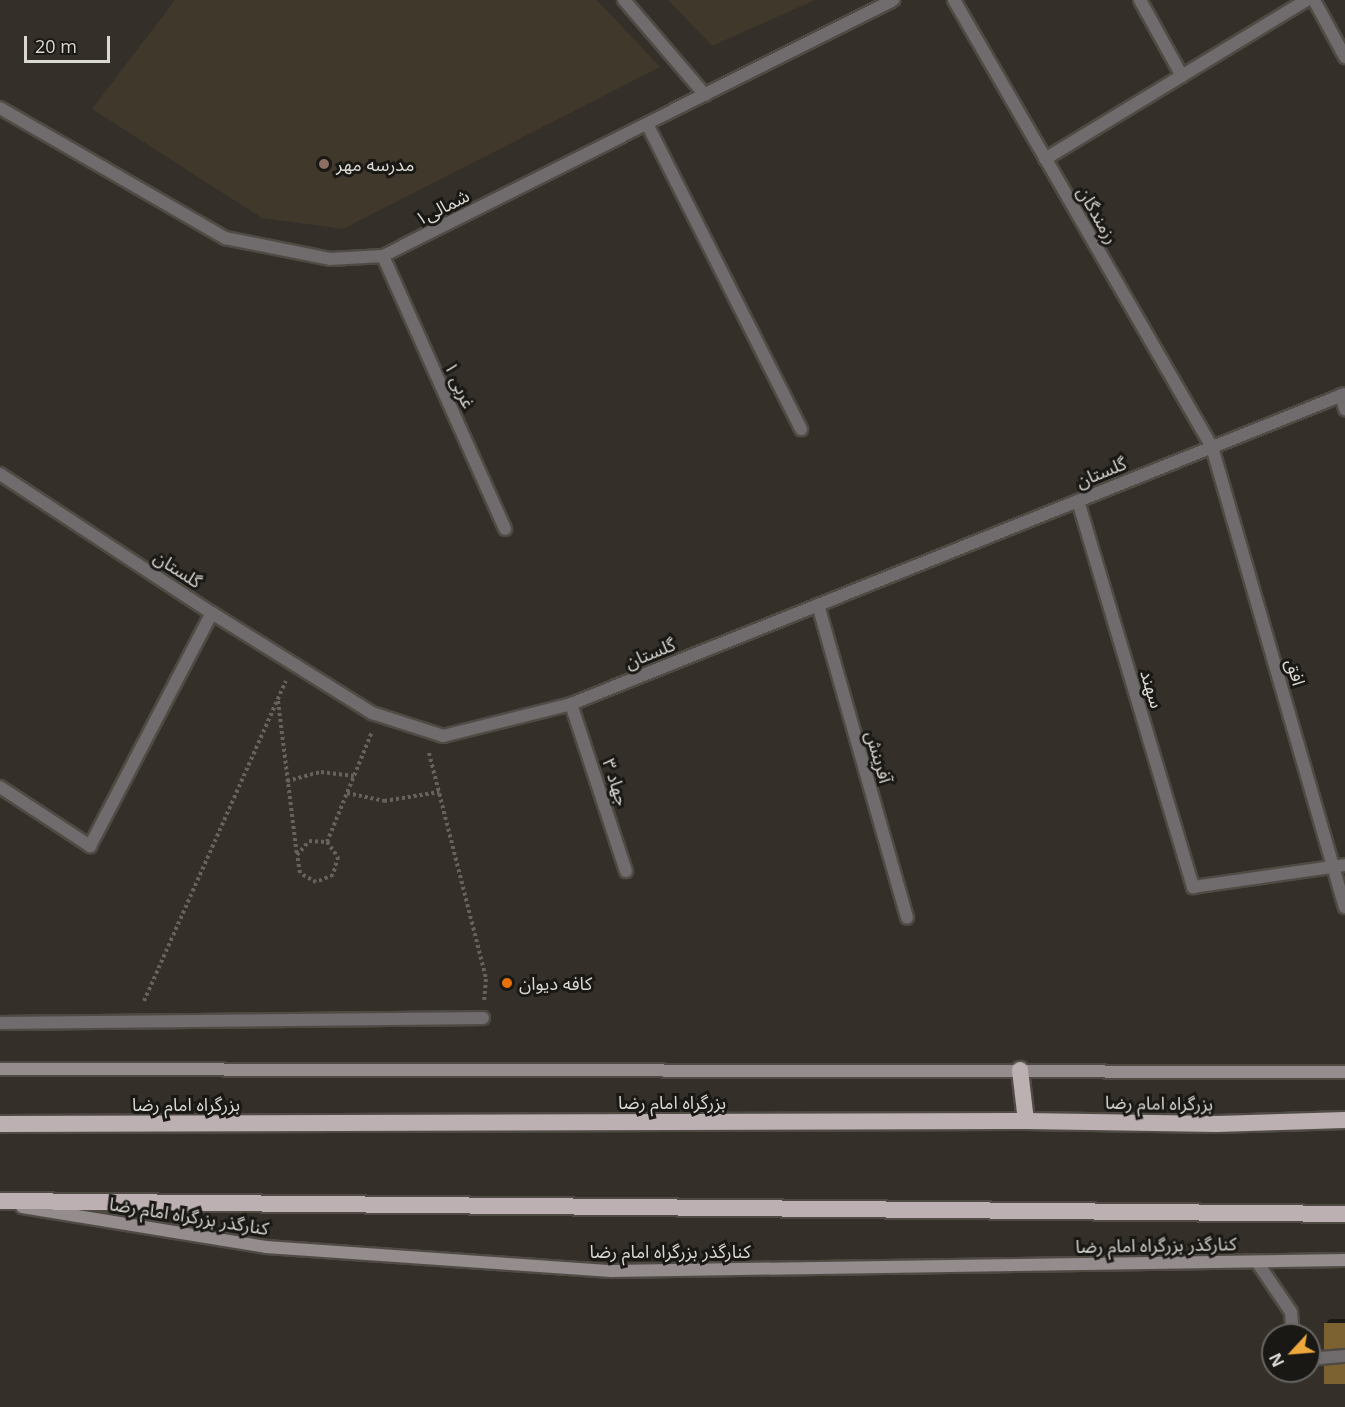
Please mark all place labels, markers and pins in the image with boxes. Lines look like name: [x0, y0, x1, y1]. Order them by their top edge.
place label: مدرسه مهر: [336, 153, 414, 175]
marker: مدرسه مهر: [317, 157, 331, 171]
place label: کافه دیوان: [519, 972, 592, 994]
marker: کافه دیوان: [500, 976, 514, 990]

